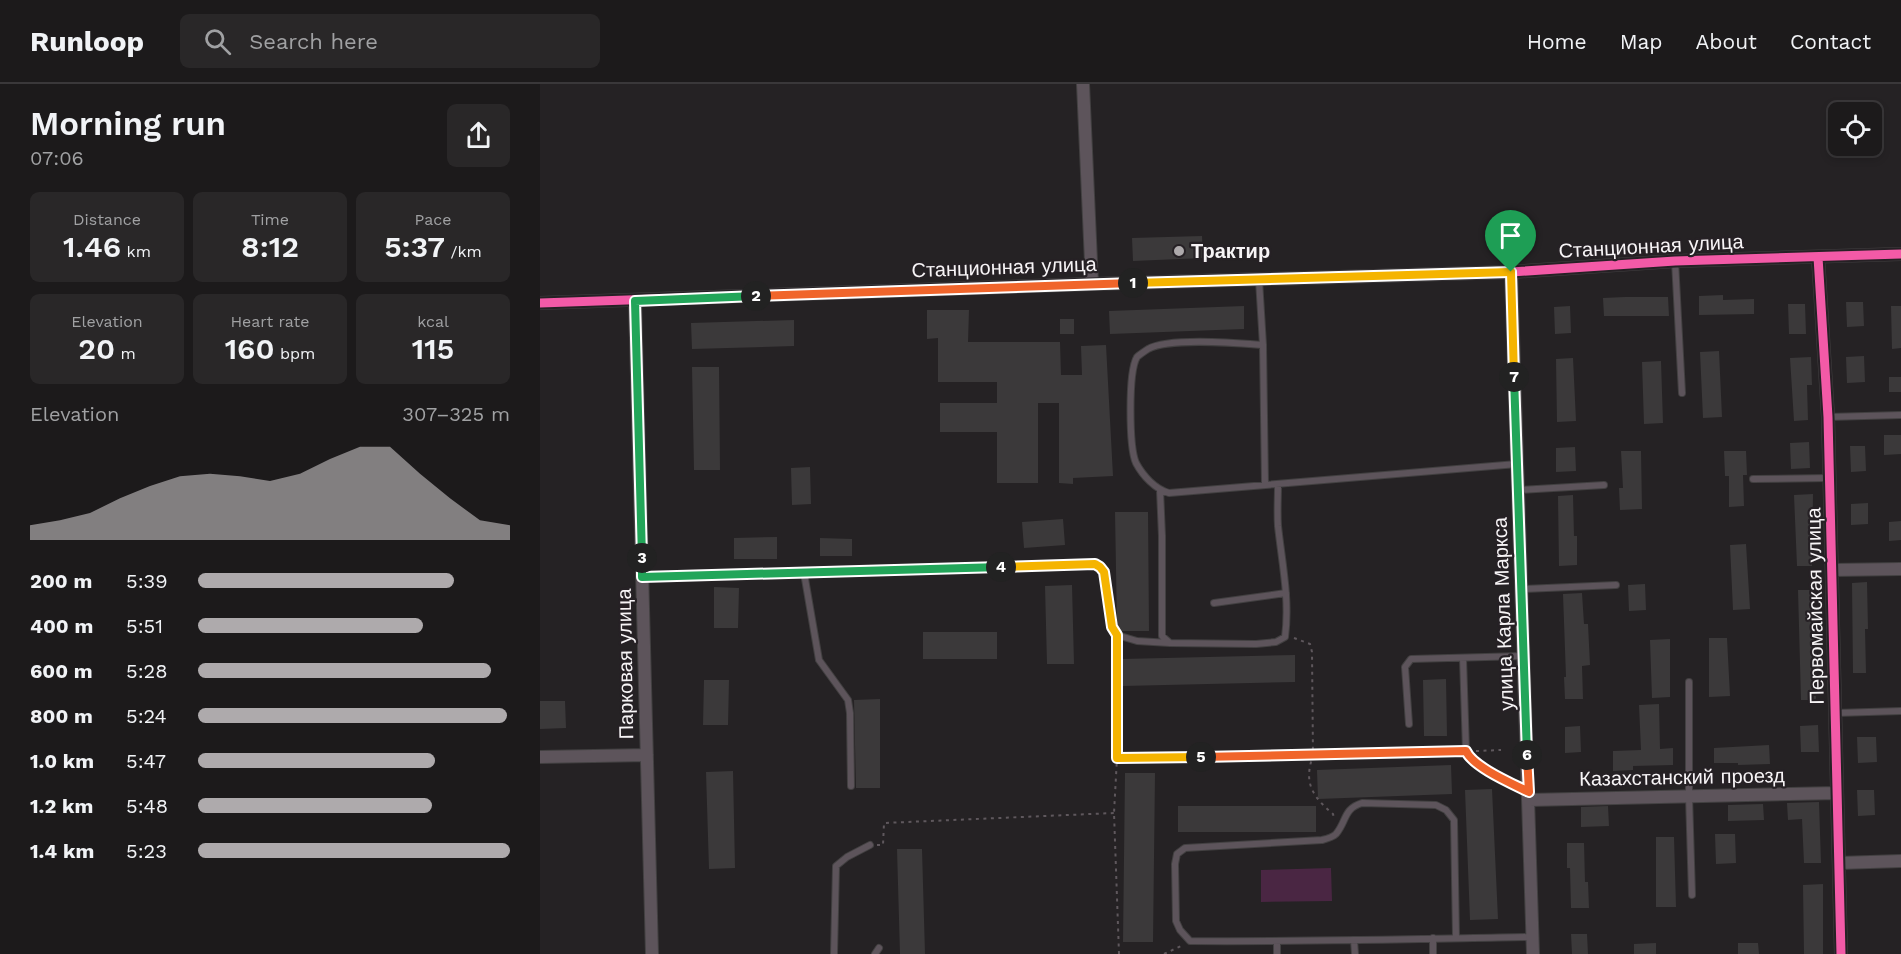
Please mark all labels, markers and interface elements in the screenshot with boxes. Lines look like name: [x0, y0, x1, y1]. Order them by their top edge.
search box: [180, 14, 600, 68]
text: Runloop: [30, 25, 144, 58]
icon: search: [201, 25, 234, 58]
text: Search here: [249, 29, 378, 54]
text: Home: [1527, 29, 1587, 54]
text: Map: [1620, 29, 1663, 54]
text: About: [1696, 29, 1757, 54]
text: Contact: [1790, 29, 1871, 54]
map controls: [1828, 102, 1882, 156]
button: locate: [1828, 102, 1882, 156]
text: Morning run: [30, 104, 226, 143]
button: share: [447, 104, 510, 167]
text: 07:06: [30, 146, 84, 170]
text: Distance: [73, 210, 141, 229]
text: Time: [251, 210, 289, 229]
text: Pace: [414, 210, 452, 229]
pin: [1485, 210, 1536, 272]
icon: arrive: [1494, 219, 1527, 252]
text: 1.46: [63, 229, 121, 264]
text: 8:12: [241, 229, 299, 264]
text: 5:37: [384, 229, 445, 264]
street label: Станционная улица: [1558, 229, 1745, 263]
place label: Трактир: [1191, 239, 1270, 263]
text: km: [121, 242, 151, 261]
text: /km: [445, 242, 482, 261]
marker: Трактир: [1172, 244, 1186, 258]
street label: Станционная улица: [911, 252, 1098, 282]
pin: 1: [1118, 268, 1148, 298]
text: 1: [1130, 273, 1136, 292]
pin: 2: [741, 281, 771, 311]
text: 2: [751, 286, 761, 305]
text: Elevation: [71, 312, 143, 331]
text: Heart rate: [230, 312, 310, 331]
text: kcal: [417, 312, 449, 331]
text: 20: [78, 331, 115, 366]
text: 160: [225, 331, 275, 366]
text: 115: [412, 331, 454, 366]
text: m: [115, 344, 136, 363]
text: bpm: [275, 344, 315, 363]
pin: 7: [1499, 362, 1529, 392]
text: 7: [1509, 367, 1519, 386]
text: Elevation: [30, 402, 119, 426]
text: 307–325 m: [402, 402, 510, 426]
street label: Первомайская улица: [1801, 506, 1829, 705]
street label: улица Карла Маркса: [1488, 516, 1518, 711]
pin: 3: [627, 543, 657, 573]
text: 3: [637, 548, 647, 567]
pin: 4: [986, 552, 1016, 582]
text: 4: [996, 557, 1006, 576]
text: 200 m: [30, 569, 92, 593]
text: 5:39: [126, 569, 168, 593]
street label: Парковая улица: [612, 587, 638, 740]
text: 400 m: [30, 614, 93, 638]
text: 5:51: [126, 614, 163, 638]
text: 600 m: [30, 659, 93, 683]
text: 5:28: [126, 659, 168, 683]
text: 800 m: [30, 704, 93, 728]
text: 5:24: [126, 704, 167, 728]
pin: 6: [1512, 740, 1542, 770]
pin: 5: [1186, 742, 1216, 772]
text: 6: [1522, 745, 1532, 764]
text: 5: [1196, 747, 1206, 766]
text: 1.0 km: [30, 749, 94, 773]
text: 5:47: [126, 749, 166, 773]
street label: Казахстанский проезд: [1579, 763, 1785, 791]
text: 1.2 km: [30, 794, 93, 818]
text: 5:48: [126, 794, 168, 818]
text: 1.4 km: [30, 839, 94, 863]
text: 5:23: [126, 839, 167, 863]

